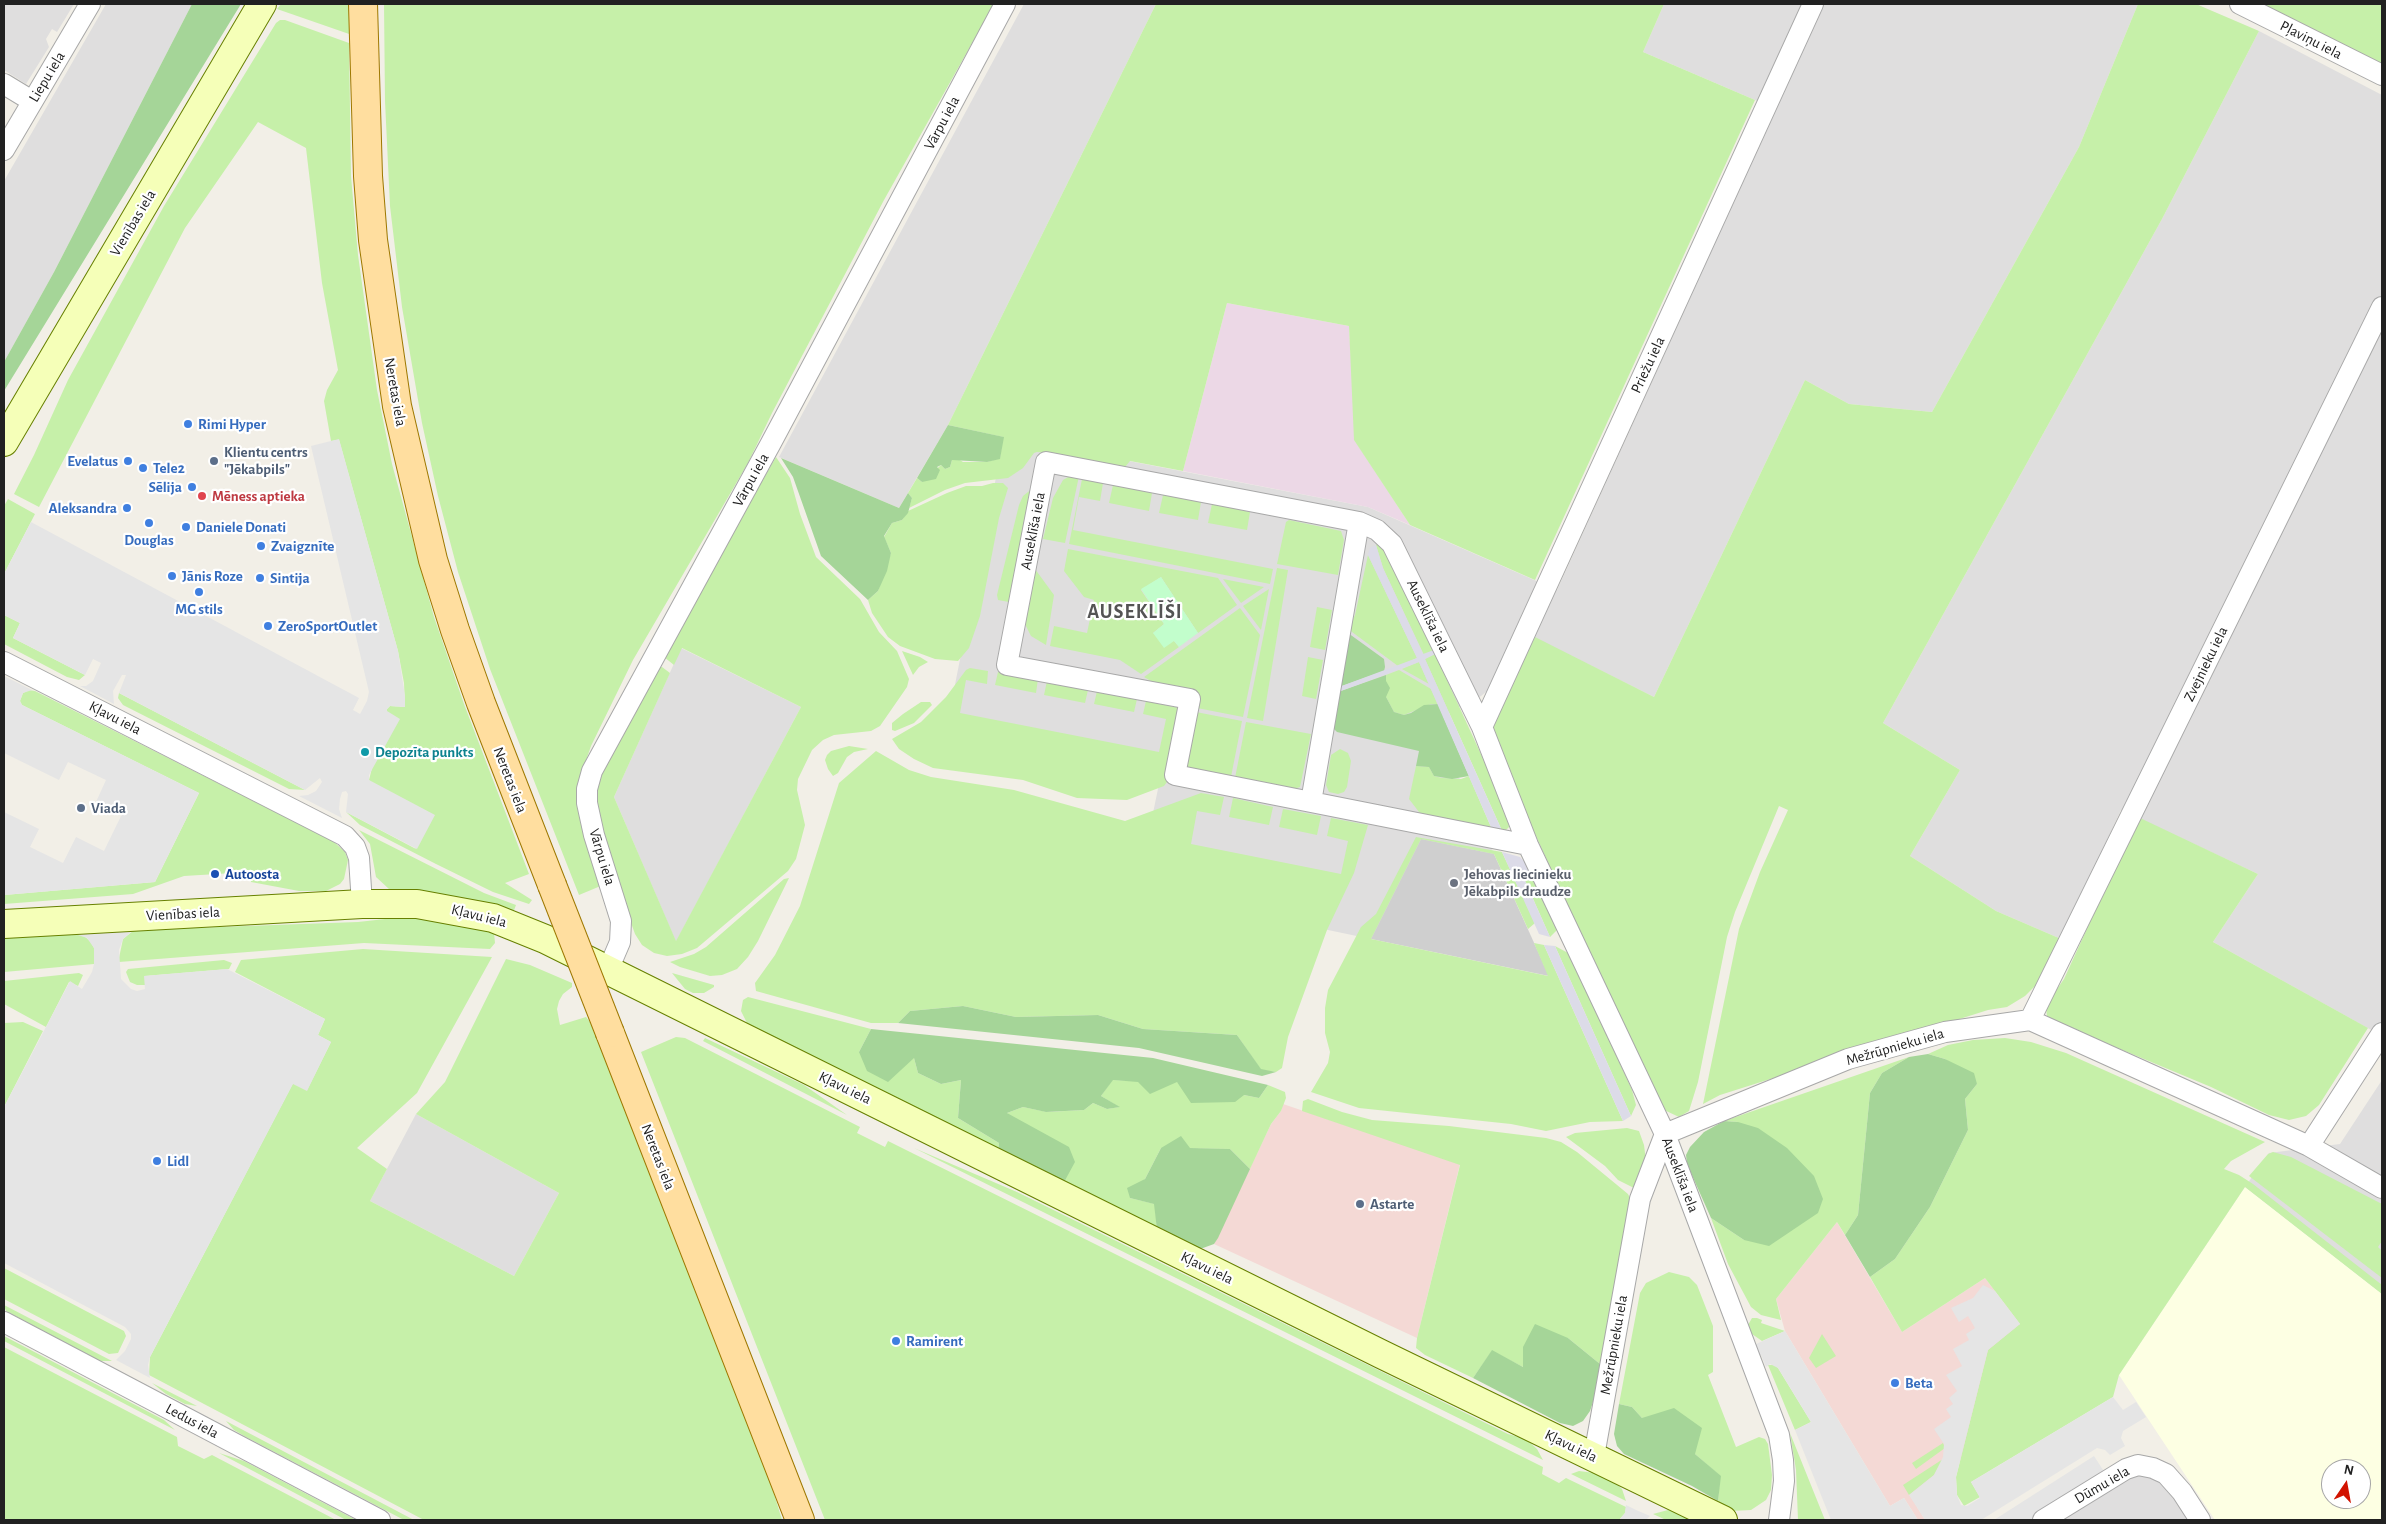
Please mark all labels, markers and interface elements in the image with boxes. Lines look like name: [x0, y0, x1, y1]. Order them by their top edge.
street label: Pļaviņu iela: [2277, 17, 2345, 63]
street label: Liepu iela: [25, 48, 69, 106]
street label: Vārpu iela: [920, 93, 964, 153]
street label: Vienības iela: [106, 187, 160, 259]
street label: Priežu iela: [1627, 334, 1669, 396]
street label: Neretas iela: [380, 356, 410, 428]
place label: Rimi Hyper: [198, 415, 266, 433]
marker: Rimi Hyper: [182, 418, 194, 430]
place label: Klientu centrs "Jēkabpils": [224, 443, 308, 478]
street label: Vārpu iela: [729, 450, 773, 510]
place label: Evelatus: [67, 452, 118, 470]
marker: Evelatus: [122, 455, 134, 467]
marker: Klientu centrs "Jēkabpils": [208, 455, 220, 467]
place label: Tele2: [153, 459, 185, 477]
marker: Tele2: [137, 462, 149, 474]
place label: Sēlija: [148, 478, 182, 496]
marker: Sēlija: [186, 481, 198, 493]
place label: Mēness aptieka: [212, 487, 305, 505]
marker: Mēness aptieka: [196, 490, 208, 502]
street label: Auseklīša iela: [1017, 491, 1049, 571]
place label: Aleksandra: [48, 499, 117, 517]
marker: Aleksandra: [121, 502, 133, 514]
marker: Douglas: [143, 517, 155, 529]
place label: Daniele Donati: [196, 518, 286, 536]
marker: Daniele Donati: [180, 521, 192, 533]
place label: Douglas: [124, 531, 174, 549]
place label: Zvaigznīte: [271, 537, 334, 555]
marker: Zvaigznīte: [255, 540, 267, 552]
place label: Jānis Roze: [182, 567, 243, 585]
place label: Sintija: [270, 569, 310, 587]
marker: Jānis Roze: [166, 570, 178, 582]
marker: Sintija: [254, 572, 266, 584]
street label: Auseklīša iela: [1403, 577, 1453, 655]
marker: MG stils: [193, 586, 205, 598]
place label: MG stils: [175, 600, 223, 618]
district label: AUSEKLĪŠI: [1086, 600, 1184, 624]
place label: ZeroSportOutlet: [278, 617, 377, 635]
marker: ZeroSportOutlet: [262, 620, 274, 632]
street label: Zvejnieku iela: [2180, 624, 2232, 704]
street label: Kļavu iela: [86, 697, 144, 739]
place label: Depozīta punkts: [375, 743, 473, 761]
street label: Neretas iela: [489, 744, 531, 816]
marker: Depozīta punkts: [359, 746, 371, 758]
place label: Viada: [91, 799, 126, 817]
marker: Viada: [75, 802, 87, 814]
street label: Vārpu iela: [585, 827, 619, 887]
place label: Autoosta: [225, 865, 279, 883]
place label: Jehovas liecinieku Jēkabpils draudze: [1464, 865, 1571, 900]
marker: Autoosta: [209, 868, 221, 880]
marker: Jehovas liecinieku Jēkabpils draudze: [1448, 877, 1460, 889]
street label: Kļavu iela: [450, 900, 508, 932]
street label: Vienības iela: [145, 903, 221, 925]
street label: Mežrūpnieku iela: [1844, 1024, 1946, 1070]
street label: Kļavu iela: [816, 1068, 874, 1108]
street label: Neretas iela: [637, 1121, 679, 1193]
street label: Auseklīša iela: [1657, 1135, 1703, 1215]
place label: Lidl: [167, 1152, 189, 1170]
marker: Lidl: [151, 1155, 163, 1167]
place label: Astarte: [1370, 1195, 1414, 1213]
marker: Astarte: [1354, 1198, 1366, 1210]
street label: Kļavu iela: [1178, 1248, 1236, 1288]
street label: Mežrūpnieku iela: [1596, 1294, 1632, 1396]
place label: Ramirent: [906, 1332, 963, 1350]
marker: Ramirent: [890, 1335, 902, 1347]
place label: Beta: [1905, 1374, 1933, 1392]
marker: Beta: [1889, 1377, 1901, 1389]
street label: Ledus iela: [162, 1400, 222, 1442]
street label: Kļavu iela: [1542, 1426, 1600, 1466]
north arrow: [2321, 1459, 2371, 1509]
street label: Dūmu iela: [2071, 1462, 2133, 1508]
text: N: [2343, 1462, 2355, 1478]

